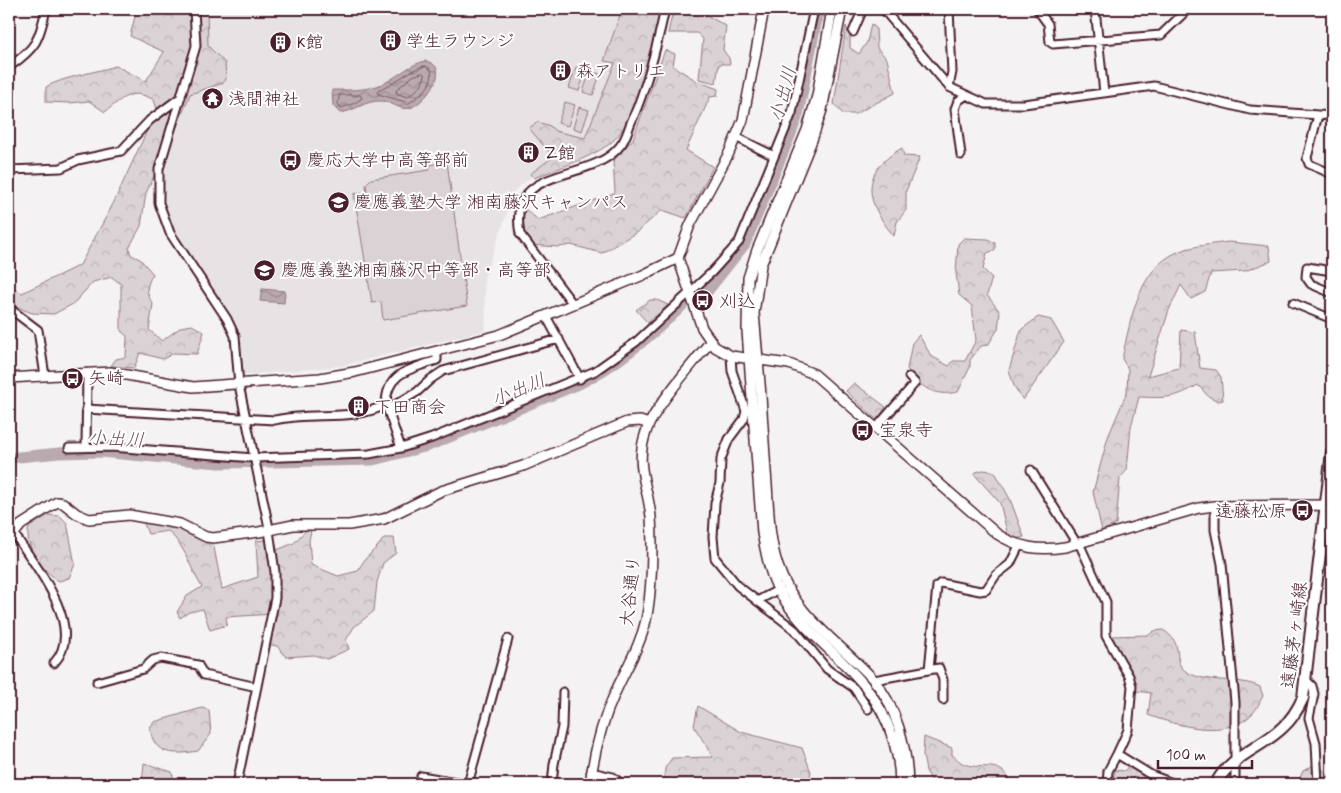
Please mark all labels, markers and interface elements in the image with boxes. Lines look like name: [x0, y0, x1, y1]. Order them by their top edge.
building icon: 学生ラウンジ: [378, 29, 402, 53]
building icon: κ館: [269, 30, 293, 54]
place label: 学生ラウンジ: [406, 30, 514, 54]
place label: κ館: [297, 31, 323, 55]
building icon: 森アトリエ: [548, 59, 572, 83]
place label: 森アトリエ: [576, 60, 666, 84]
water label: 小出川: [764, 64, 803, 125]
temple icon: 浅間神社: [200, 87, 224, 111]
place label: 浅間神社: [228, 88, 300, 112]
building icon: Ζ館: [516, 141, 540, 165]
place label: Ζ館: [544, 142, 576, 166]
bus stop icon: 慶応大学中高等部前: [279, 148, 303, 172]
place label: 慶応大学中高等部前: [307, 149, 469, 173]
school or university icon: 慶應義塾大学 湘南藤沢キャンパス: [326, 190, 350, 214]
place label: 慶應義塾大学 湘南藤沢キャンパス: [354, 191, 628, 215]
school or university icon: 慶應義塾湘南藤沢中等部・高等部: [253, 258, 277, 282]
place label: 慶應義塾湘南藤沢中等部・高等部: [281, 259, 551, 283]
bus stop icon: 刈込: [691, 289, 715, 313]
place label: 刈込: [719, 290, 755, 314]
bus stop icon: 矢崎: [60, 366, 84, 390]
place label: 矢崎: [88, 367, 124, 391]
water label: 小出川: [487, 368, 550, 413]
building icon: 下田商会: [346, 395, 370, 419]
place label: 下田商会: [374, 396, 446, 420]
bus stop icon: 宝泉寺: [851, 418, 875, 442]
place label: 宝泉寺: [879, 419, 933, 443]
water label: 小出川: [87, 426, 145, 453]
bus stop icon: 遠藤松原: [1291, 499, 1315, 523]
place label: 遠藤松原: [1215, 500, 1287, 524]
street label: 大谷通り: [615, 554, 647, 628]
street label: 遠藤茅ヶ崎線: [1277, 580, 1313, 690]
scale bar: [1158, 738, 1252, 770]
text: 100 m: [1166, 746, 1206, 766]

